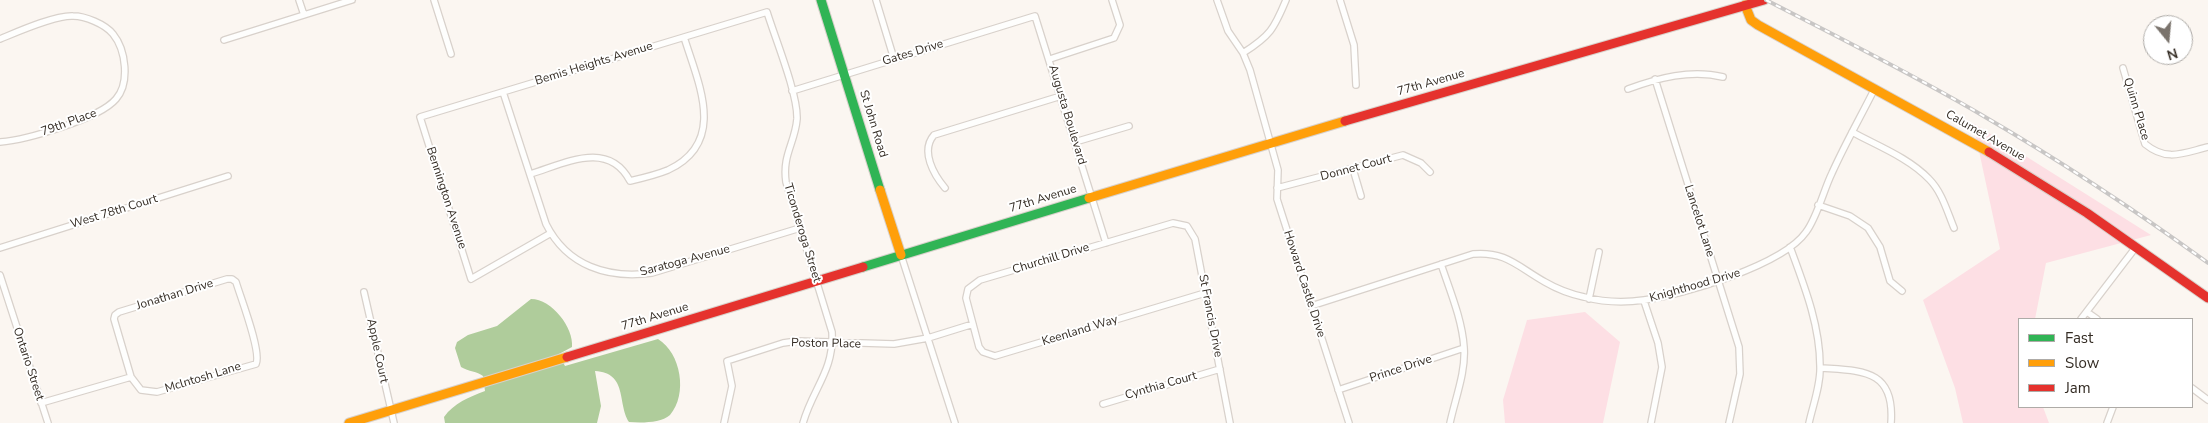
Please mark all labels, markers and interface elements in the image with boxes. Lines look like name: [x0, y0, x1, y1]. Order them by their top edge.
north arrow: [2143, 15, 2193, 65]
street label: Gates Drive: [881, 37, 945, 69]
street label: Bemis Heights Avenue: [533, 39, 655, 89]
text: N: [2164, 43, 2180, 64]
street label: Augusta Boulevard: [1045, 63, 1089, 167]
street label: 77th Avenue: [1396, 67, 1466, 99]
street label: Quinn Place: [2120, 76, 2152, 142]
street label: St John Road: [856, 89, 890, 159]
street label: 79th Place: [39, 106, 99, 140]
street label: Calumet Avenue: [1943, 107, 2027, 165]
street label: Bennington Avenue: [423, 145, 469, 251]
street label: Donnet Court: [1319, 152, 1393, 184]
street label: Ticonderoga Street: [780, 182, 824, 284]
street label: 77th Avenue: [1008, 182, 1078, 216]
street label: Lancelot Lane: [1681, 183, 1717, 259]
street label: West 78th Court: [69, 192, 159, 232]
street label: Howard Castle Drive: [1280, 229, 1328, 339]
street label: Churchill Drive: [1011, 240, 1091, 278]
street label: Saratoga Avenue: [638, 242, 732, 280]
street label: Knighthood Drive: [1648, 266, 1742, 306]
street label: St Francis Drive: [1195, 273, 1225, 359]
street label: Jonathan Drive: [135, 276, 215, 314]
street label: 77th Avenue: [620, 300, 690, 334]
street label: Keenland Way: [1040, 313, 1120, 349]
street label: Apple Court: [363, 317, 391, 385]
legend: [2018, 318, 2193, 408]
street label: Ontario Street: [9, 326, 47, 402]
text: Fast: [2065, 328, 2093, 348]
street label: Poston Place: [791, 336, 861, 352]
street label: Prince Drive: [1368, 352, 1434, 386]
text: Slow: [2065, 353, 2099, 373]
street label: Mclntosh Lane: [163, 360, 243, 396]
street label: Cynthia Court: [1123, 369, 1199, 403]
text: Jam: [2065, 378, 2091, 398]

